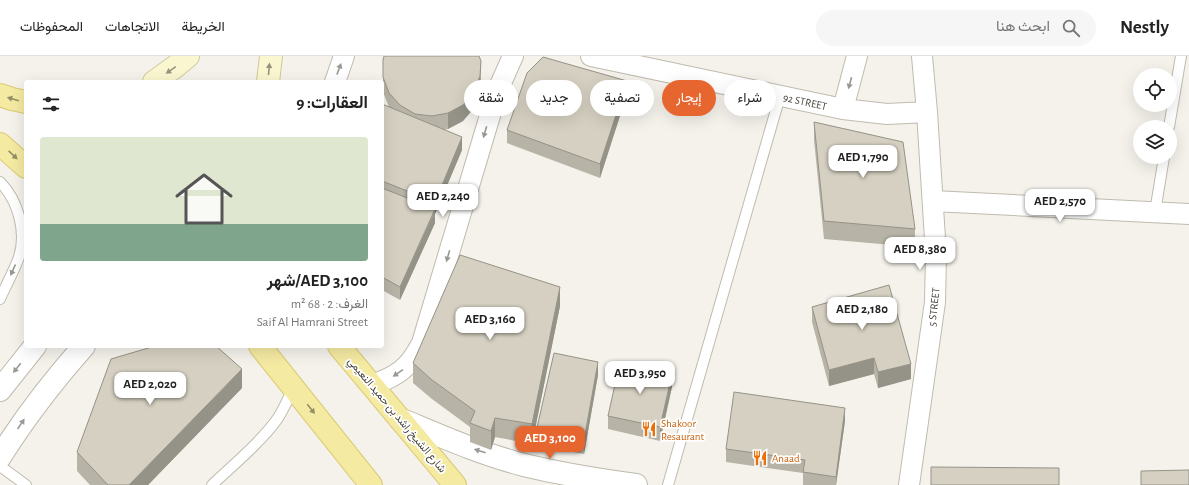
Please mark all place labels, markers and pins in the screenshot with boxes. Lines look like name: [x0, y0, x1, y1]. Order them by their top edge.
pin: AED 1,790: [817, 145, 909, 179]
pin: AED 2,240: [397, 184, 489, 218]
pin: AED 2,570: [1014, 189, 1106, 223]
pin: AED 8,380: [874, 237, 966, 271]
pin: AED 2,180: [816, 297, 908, 331]
pin: AED 3,160: [444, 307, 536, 341]
pin: AED 3,950: [594, 361, 686, 395]
pin: AED 2,020: [104, 372, 196, 406]
place label: Shakoor Resaurant: [661, 418, 705, 442]
restaurant icon: Shakoor Resaurant: [640, 420, 658, 438]
pin: AED 3,100: [504, 426, 596, 460]
restaurant icon: Anaad: [751, 449, 769, 467]
place label: Anaad: [772, 453, 800, 464]

